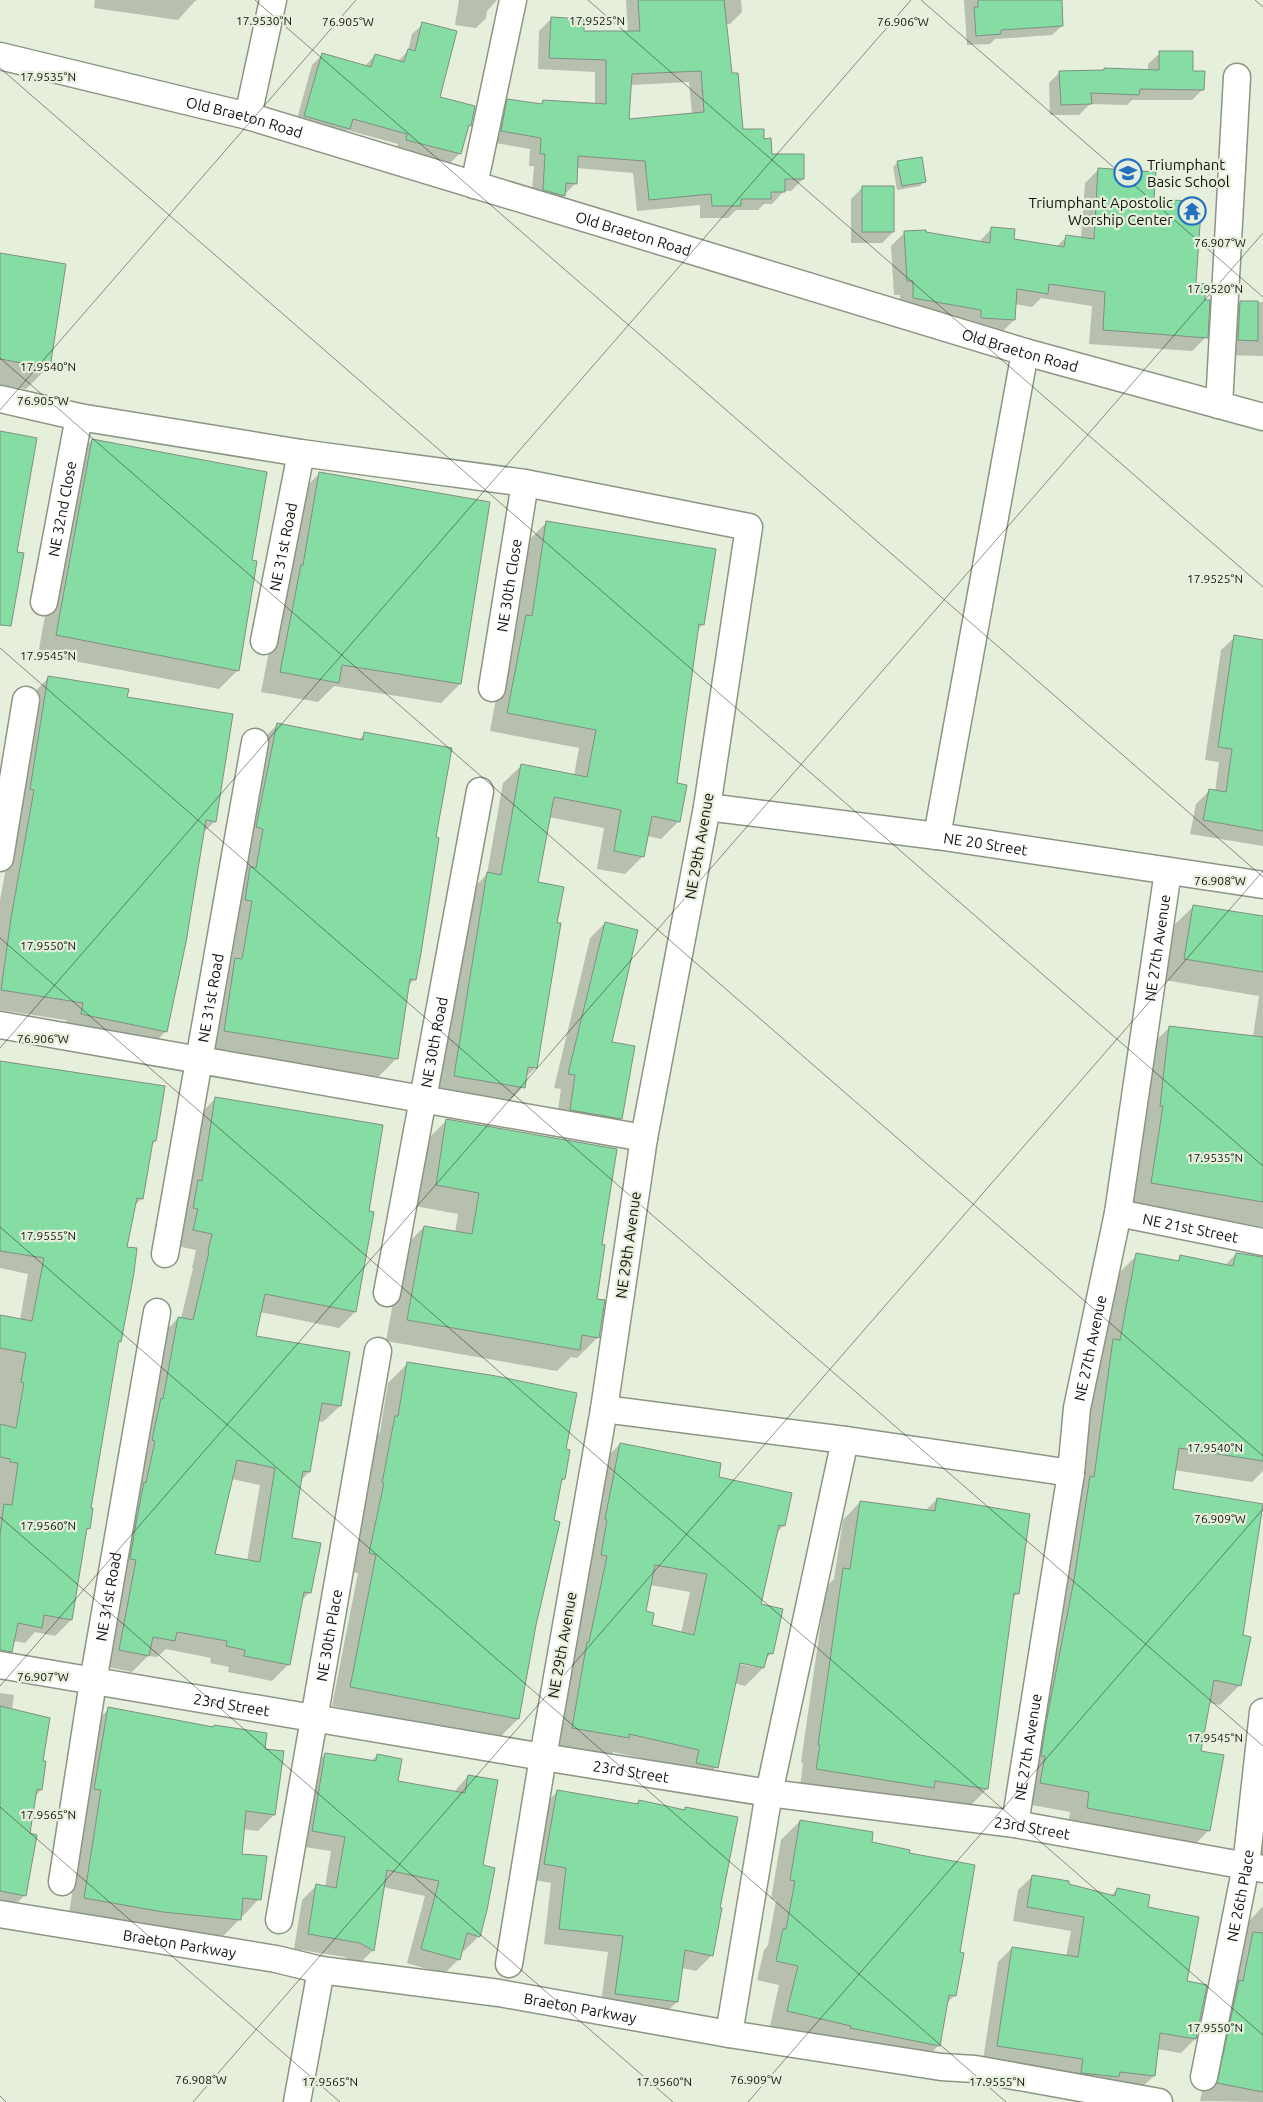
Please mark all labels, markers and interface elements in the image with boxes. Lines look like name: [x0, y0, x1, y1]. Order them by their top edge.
text: 17.9530°N: [236, 14, 292, 27]
text: 17.9525°N: [569, 14, 625, 27]
text: 76.905°W: [322, 15, 374, 28]
text: 76.906°W: [877, 15, 929, 28]
text: 17.9535°N: [20, 70, 76, 83]
street label: Old Braeton Road: [184, 93, 305, 141]
place label: Triumphant Basic School: [1147, 156, 1230, 190]
school or university icon: Triumphant Basic School: [1113, 158, 1143, 188]
place label: Triumphant Apostolic Worship Center: [1028, 194, 1173, 228]
temple icon: Triumphant Apostolic Worship Center: [1177, 196, 1207, 226]
street label: Old Braeton Road: [573, 207, 693, 259]
text: 76.907°W: [1194, 236, 1246, 249]
text: 17.9520°N: [1187, 282, 1243, 295]
street label: Old Braeton Road: [960, 325, 1080, 375]
text: 17.9540°N: [20, 360, 76, 373]
text: 76.905°W: [17, 394, 69, 407]
street label: NE 32nd Close: [44, 459, 79, 558]
street label: NE 31st Road: [266, 501, 300, 593]
street label: NE 30th Close: [493, 537, 524, 633]
text: 17.9525°N: [1187, 572, 1243, 585]
text: 17.9545°N: [20, 649, 76, 662]
street label: NE 29th Avenue: [681, 791, 717, 901]
street label: NE 20 Street: [942, 829, 1029, 858]
text: 76.908°W: [1194, 874, 1246, 887]
street label: NE 27th Avenue: [1141, 893, 1173, 1002]
text: 17.9550°N: [20, 939, 76, 952]
street label: NE 31st Road: [194, 952, 226, 1044]
street label: NE 30th Road: [417, 995, 450, 1089]
text: 76.906°W: [17, 1032, 69, 1045]
text: 17.9535°N: [1187, 1151, 1243, 1164]
street label: NE 29th Avenue: [612, 1190, 644, 1300]
street label: NE 21st Street: [1141, 1210, 1240, 1245]
text: 17.9555°N: [20, 1229, 76, 1242]
street label: NE 27th Avenue: [1070, 1293, 1109, 1403]
text: 17.9540°N: [1187, 1441, 1243, 1454]
text: 76.909°W: [1194, 1512, 1246, 1525]
text: 17.9560°N: [20, 1519, 76, 1532]
street label: NE 31st Road: [92, 1551, 124, 1642]
street label: NE 30th Place: [312, 1588, 345, 1683]
street label: NE 29th Avenue: [544, 1590, 580, 1700]
text: 76.907°W: [17, 1670, 69, 1683]
street label: 23rd Street: [192, 1689, 271, 1719]
street label: NE 27th Avenue: [1010, 1692, 1044, 1802]
text: 17.9545°N: [1187, 1731, 1243, 1744]
street label: 23rd Street: [592, 1757, 670, 1785]
text: 17.9565°N: [20, 1808, 76, 1821]
street label: 23rd Street: [993, 1813, 1072, 1842]
street label: NE 26th Place: [1223, 1849, 1256, 1943]
street label: Braeton Parkway: [122, 1926, 237, 1961]
street label: Braeton Parkway: [523, 1989, 638, 2026]
text: 17.9550°N: [1187, 2021, 1243, 2034]
text: 76.908°W: [175, 2073, 227, 2086]
text: 76.909°W: [730, 2073, 782, 2086]
text: 17.9565°N: [302, 2075, 358, 2088]
text: 17.9560°N: [636, 2075, 692, 2088]
text: 17.9555°N: [969, 2075, 1025, 2088]

